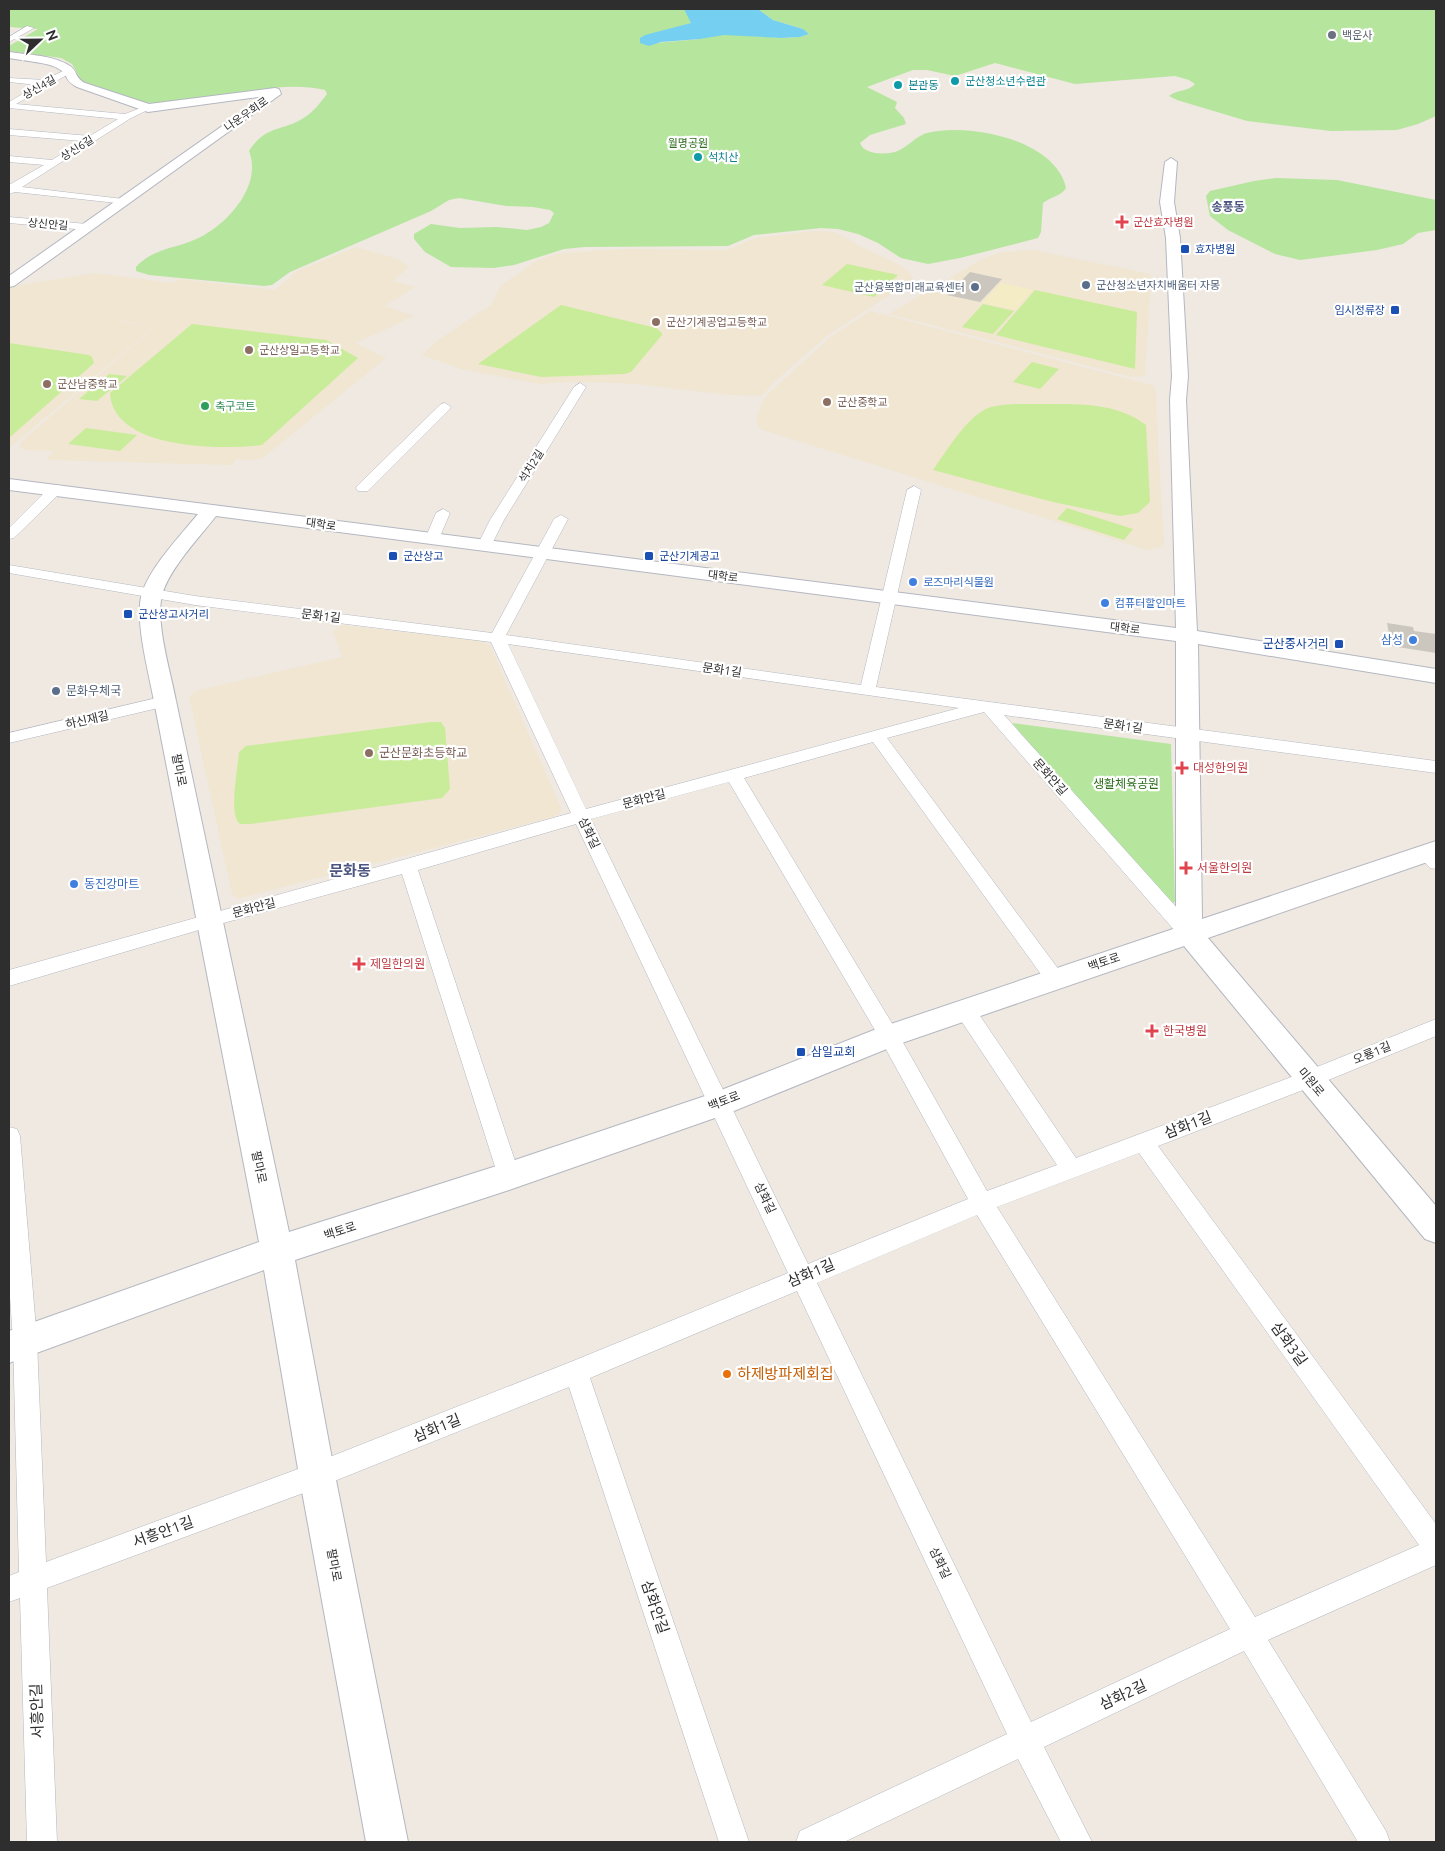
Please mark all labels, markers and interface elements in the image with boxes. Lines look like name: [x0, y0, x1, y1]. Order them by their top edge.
north arrow: [15, 15, 65, 65]
text: N: [43, 27, 61, 43]
marker: 백운사: [1326, 29, 1338, 41]
place label: 백운사: [1342, 29, 1372, 41]
street label: 상신4길: [20, 73, 58, 101]
marker: 군산청소년수련관: [949, 75, 961, 87]
place label: 군산청소년수련관: [965, 75, 1046, 87]
marker: 본관동: [892, 79, 904, 91]
place label: 본관동: [908, 79, 938, 91]
street label: 나운우회로: [222, 95, 270, 133]
street label: 상신6길: [58, 133, 96, 163]
park label: 월명공원: [668, 137, 708, 149]
marker: 석치산: [692, 151, 704, 163]
place label: 석치산: [708, 151, 738, 163]
district label: 송풍동: [1211, 200, 1245, 213]
marker: 군산효자병원: [1115, 215, 1129, 229]
street label: 상신안길: [27, 216, 69, 232]
place label: 군산효자병원: [1133, 216, 1194, 228]
marker: 효자병원: [1179, 243, 1191, 255]
place label: 효자병원: [1195, 243, 1235, 255]
marker: 군산청소년자치배움터 자몽: [1080, 279, 1092, 291]
place label: 군산청소년자치배움터 자몽: [1096, 279, 1220, 291]
place label: 군산융복합미래교육센터: [854, 281, 965, 293]
marker: 군산융복합미래교육센터: [969, 281, 981, 293]
place label: 임시정류장: [1334, 304, 1385, 316]
marker: 임시정류장: [1389, 304, 1401, 316]
marker: 군산기계공업고등학교: [650, 316, 662, 328]
place label: 군산기계공업고등학교: [666, 316, 767, 328]
marker: 군산상일고등학교: [243, 344, 255, 356]
place label: 군산상일고등학교: [259, 344, 340, 356]
marker: 군산남중학교: [41, 378, 53, 390]
place label: 군산남중학교: [57, 378, 118, 390]
marker: 군산중학교: [821, 396, 833, 408]
place label: 군산중학교: [837, 396, 888, 408]
marker: 축구코트: [199, 400, 211, 412]
place label: 축구코트: [215, 400, 255, 412]
street label: 석치2길: [516, 447, 546, 485]
street label: 대학로: [305, 516, 337, 532]
marker: 군산상고: [387, 550, 399, 562]
place label: 군산상고: [403, 550, 443, 562]
marker: 군산기계공고: [643, 550, 655, 562]
place label: 군산기계공고: [659, 550, 720, 562]
street label: 대학로: [707, 568, 739, 584]
marker: 로즈마리식물원: [907, 576, 919, 588]
place label: 로즈마리식물원: [923, 576, 994, 588]
marker: 컴퓨터할인마트: [1099, 597, 1111, 609]
place label: 컴퓨터할인마트: [1115, 597, 1186, 609]
street label: 문화1길: [300, 607, 342, 624]
marker: 군산상고사거리: [122, 608, 134, 620]
place label: 군산상고사거리: [138, 608, 209, 620]
street label: 대학로: [1109, 620, 1141, 636]
place label: 삼성: [1381, 633, 1403, 646]
marker: 삼성: [1407, 634, 1419, 646]
place label: 군산중사거리: [1263, 637, 1329, 650]
marker: 군산중사거리: [1333, 638, 1345, 650]
street label: 문화1길: [701, 660, 743, 679]
place label: 문화우체국: [66, 684, 121, 697]
marker: 문화우체국: [50, 685, 62, 697]
street label: 하신재길: [64, 708, 110, 731]
street label: 문화1길: [1102, 716, 1144, 735]
place label: 군산문화초등학교: [379, 746, 467, 759]
marker: 군산문화초등학교: [363, 747, 375, 759]
street label: 팔마로: [170, 752, 189, 787]
street label: 문화안길: [1031, 756, 1070, 797]
marker: 대성한의원: [1175, 761, 1189, 775]
place label: 대성한의원: [1193, 761, 1248, 774]
park label: 생활체육공원: [1093, 777, 1159, 790]
street label: 문화안길: [621, 787, 667, 811]
street label: 삼화길: [576, 815, 603, 851]
marker: 서울한의원: [1179, 861, 1193, 875]
place label: 서울한의원: [1197, 861, 1252, 874]
district label: 문화동: [329, 862, 371, 879]
place label: 동진강마트: [84, 877, 139, 890]
marker: 동진강마트: [68, 878, 80, 890]
street label: 문화안길: [231, 896, 277, 920]
street label: 백토로: [1086, 950, 1122, 973]
marker: 제일한의원: [352, 957, 366, 971]
place label: 제일한의원: [370, 957, 425, 970]
marker: 한국병원: [1145, 1024, 1159, 1038]
place label: 한국병원: [1163, 1024, 1207, 1037]
street label: 오룡1길: [1351, 1039, 1393, 1066]
place label: 삼일교회: [811, 1045, 855, 1058]
marker: 삼일교회: [795, 1046, 807, 1058]
street label: 미원로: [1296, 1065, 1327, 1099]
street label: 백토로: [706, 1089, 742, 1113]
street label: 삼화1길: [1161, 1108, 1214, 1141]
street label: 팔마로: [250, 1149, 269, 1184]
street label: 삼화길: [752, 1180, 779, 1216]
street label: 백토로: [322, 1219, 358, 1242]
street label: 삼화1길: [785, 1255, 837, 1290]
street label: 삼화3길: [1268, 1319, 1311, 1369]
place label: 하제방파제회집: [737, 1365, 834, 1382]
marker: 하제방파제회집: [721, 1368, 733, 1380]
street label: 삼화1길: [411, 1410, 463, 1445]
street label: 서흥안1길: [130, 1513, 196, 1550]
street label: 삼화길: [927, 1545, 954, 1581]
street label: 팔마로: [325, 1547, 344, 1582]
street label: 삼화안길: [638, 1578, 672, 1636]
street label: 삼화2길: [1097, 1676, 1149, 1713]
street label: 서흥안길: [27, 1683, 46, 1739]

